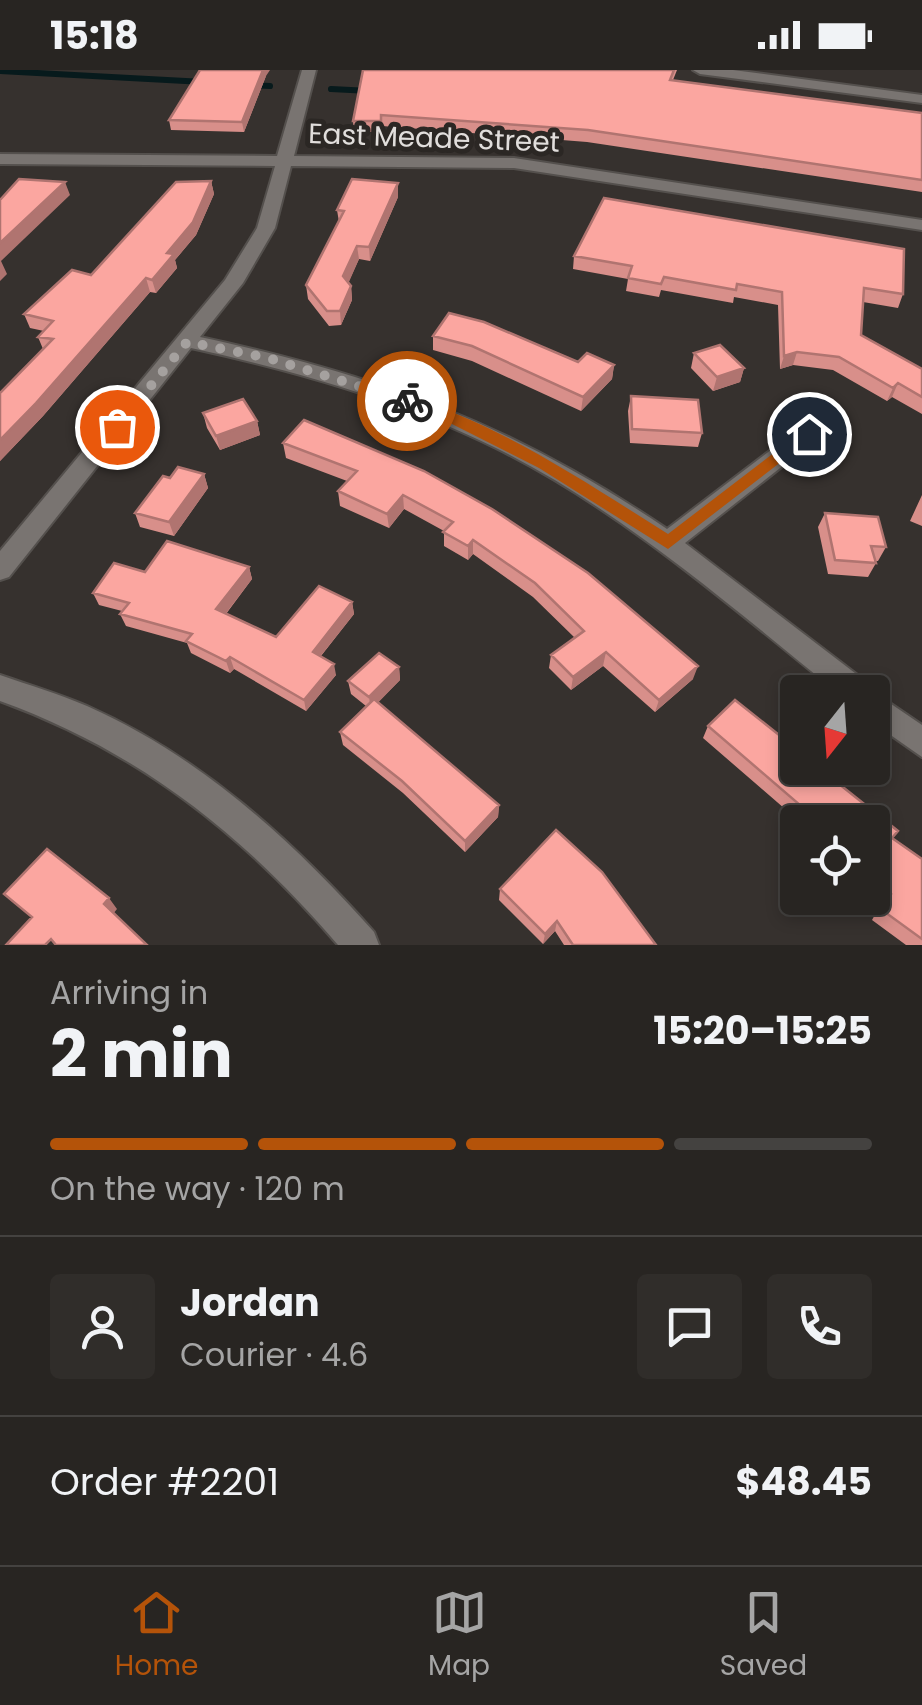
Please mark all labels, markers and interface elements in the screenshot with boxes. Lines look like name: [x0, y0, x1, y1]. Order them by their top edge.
text: 15:18: [50, 9, 139, 62]
street label: East Meade Street: [308, 114, 560, 162]
courier: [357, 351, 457, 451]
icon: bike: [380, 374, 435, 429]
pin: [75, 385, 160, 470]
pin: [767, 392, 852, 477]
icon: bag: [90, 400, 145, 455]
icon: home: [782, 407, 837, 462]
north arrow: [780, 675, 890, 785]
map controls: [780, 675, 890, 915]
button: locate: [780, 805, 890, 915]
text: Arriving in: [50, 970, 208, 1015]
text: 15:20–15:25: [653, 1004, 872, 1057]
text: 2 min: [50, 1009, 233, 1100]
text: On the way · 120 m: [50, 1166, 345, 1211]
button: person: [50, 1274, 155, 1379]
button: chat: [637, 1274, 742, 1379]
button: phone: [767, 1274, 872, 1379]
text: Jordan: [180, 1276, 320, 1329]
text: Courier · 4.6: [180, 1332, 368, 1377]
text: Order #2201: [50, 1455, 279, 1508]
text: $48.45: [736, 1455, 872, 1508]
tab: Home: [115, 1585, 198, 1687]
tab: Map: [428, 1585, 490, 1687]
tab: Saved: [720, 1585, 807, 1687]

